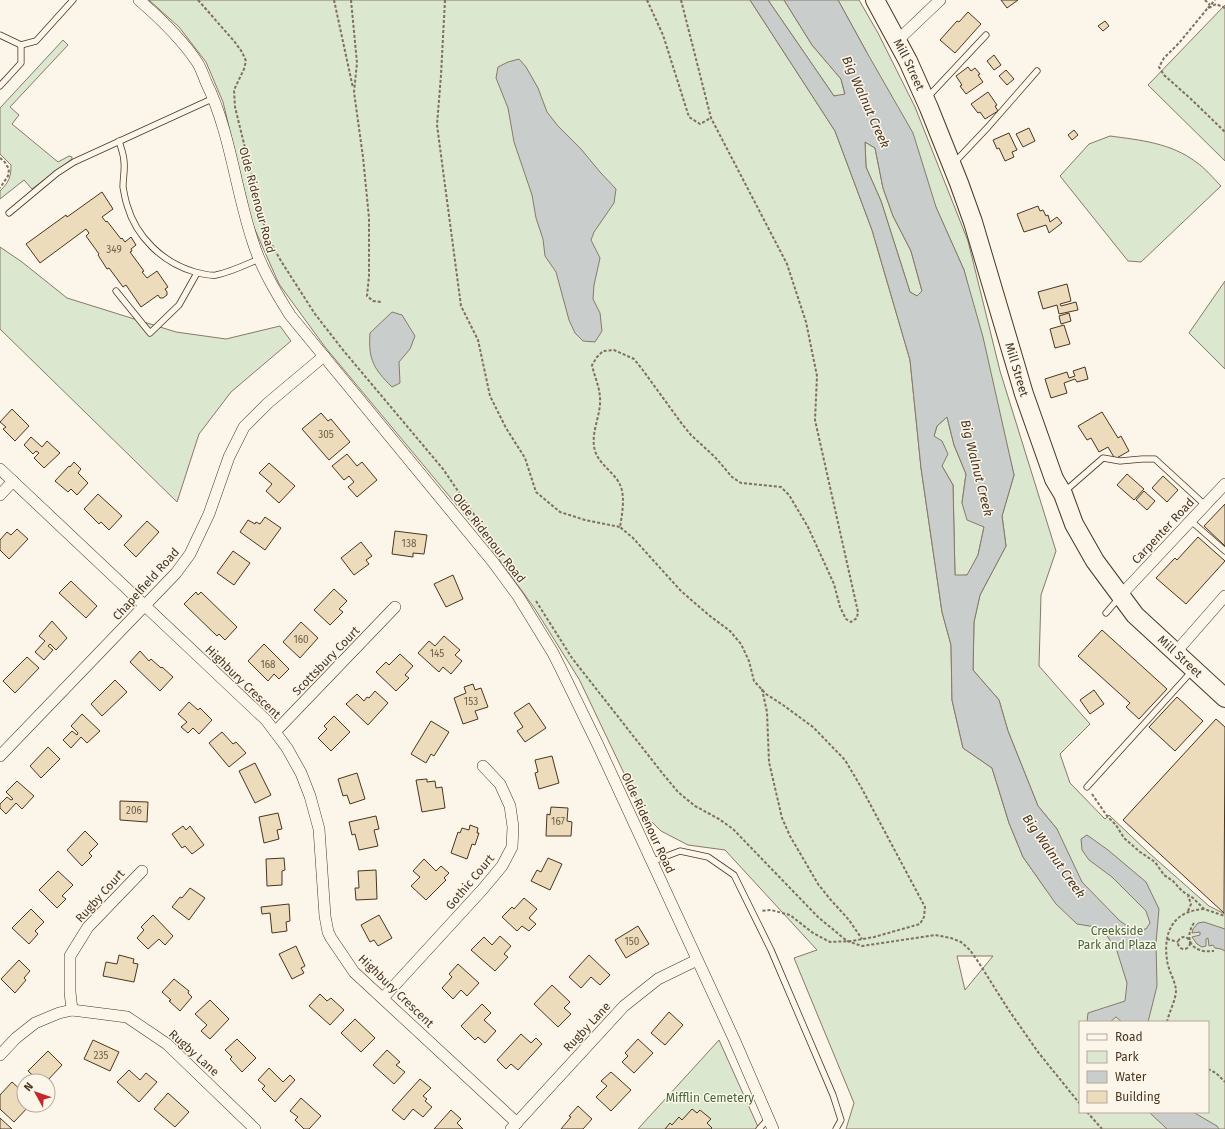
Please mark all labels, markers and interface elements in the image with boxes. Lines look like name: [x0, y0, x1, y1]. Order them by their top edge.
street label: Mill Street: [890, 36, 927, 93]
water label: Big Walnut Creek: [839, 54, 893, 150]
street label: Olde Ridenour Road: [236, 145, 278, 255]
house number: 349: [106, 244, 122, 256]
street label: Mill Street: [1002, 341, 1032, 399]
water label: Big Walnut Creek: [958, 418, 996, 518]
house number: 305: [318, 429, 334, 441]
street label: Olde Ridenour Road: [450, 491, 528, 585]
street label: Carpenter Road: [1129, 495, 1197, 567]
house number: 138: [402, 538, 417, 550]
street label: Chapelfield Road: [110, 545, 182, 623]
street label: Scottsbury Court: [290, 623, 363, 698]
street label: Mill Street: [1155, 633, 1206, 681]
house number: 160: [293, 634, 309, 646]
street label: Highbury Crescent: [203, 643, 284, 722]
house number: 145: [430, 648, 444, 660]
house number: 168: [260, 659, 276, 671]
house number: 153: [464, 696, 478, 708]
street label: Olde Ridenour Road: [619, 770, 677, 876]
house number: 206: [126, 805, 142, 817]
water label: Big Walnut Creek: [1019, 811, 1089, 901]
house number: 167: [551, 816, 565, 828]
street label: Gothic Court: [443, 851, 498, 912]
street label: Rugby Court: [73, 866, 128, 925]
park label: Creekside Park and Plaza: [1077, 924, 1157, 952]
house number: 150: [625, 936, 640, 948]
street label: Highbury Crescent: [356, 952, 437, 1031]
street label: Rugby Lane: [561, 999, 613, 1055]
legend: [1079, 1021, 1209, 1113]
street label: Rugby Lane: [166, 1027, 222, 1079]
text: Road: [1115, 1030, 1143, 1044]
house number: 235: [94, 1050, 108, 1062]
text: Park: [1115, 1050, 1139, 1064]
text: Water: [1115, 1070, 1147, 1084]
north arrow: [16, 1073, 56, 1113]
text: N: [21, 1080, 36, 1094]
text: Building: [1115, 1090, 1161, 1104]
park label: Mifflin Cemetery: [666, 1091, 754, 1105]

